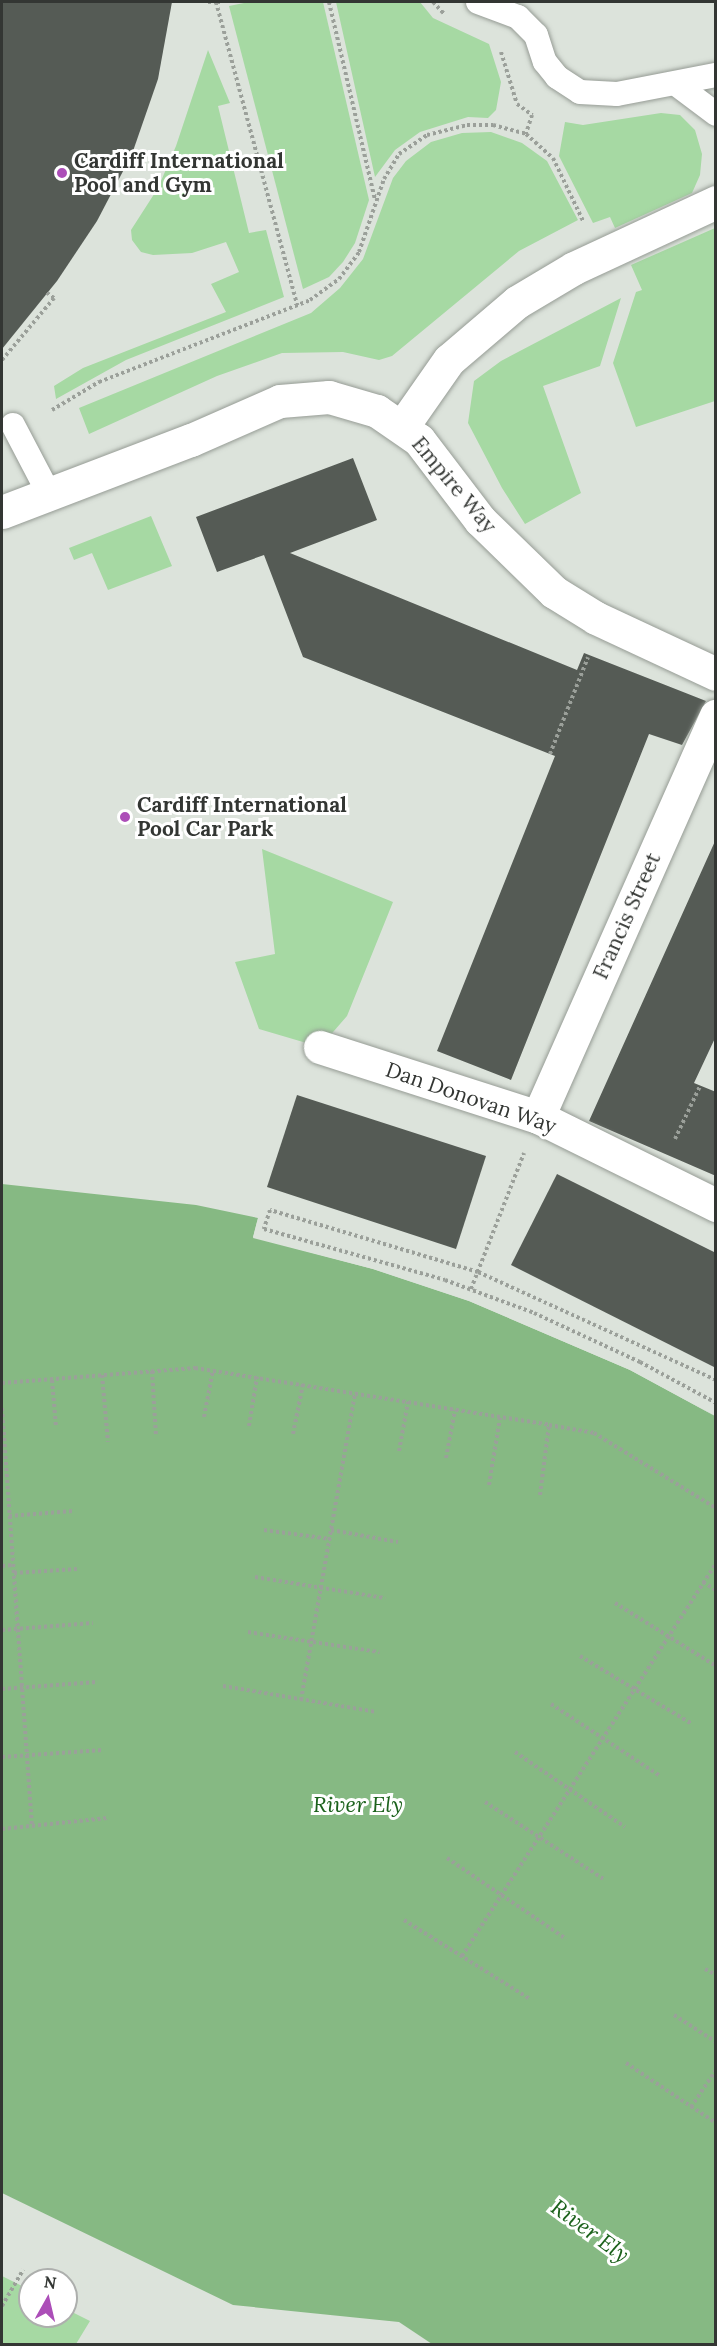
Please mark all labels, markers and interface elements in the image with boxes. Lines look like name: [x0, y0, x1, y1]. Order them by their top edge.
place label: Cardiff International Pool and Gym: [74, 148, 284, 198]
marker: Cardiff International Pool and Gym: [55, 166, 69, 180]
street label: Empire Way: [406, 432, 502, 538]
place label: Cardiff International Pool Car Park: [137, 792, 347, 842]
marker: Cardiff International Pool Car Park: [118, 810, 132, 824]
street label: Francis Street: [588, 849, 666, 983]
street label: Dan Donovan Way: [382, 1057, 560, 1139]
water label: River Ely: [313, 1792, 403, 1818]
water label: River Ely: [546, 2194, 634, 2268]
north arrow: [18, 2268, 78, 2328]
text: N: [43, 2271, 58, 2293]

